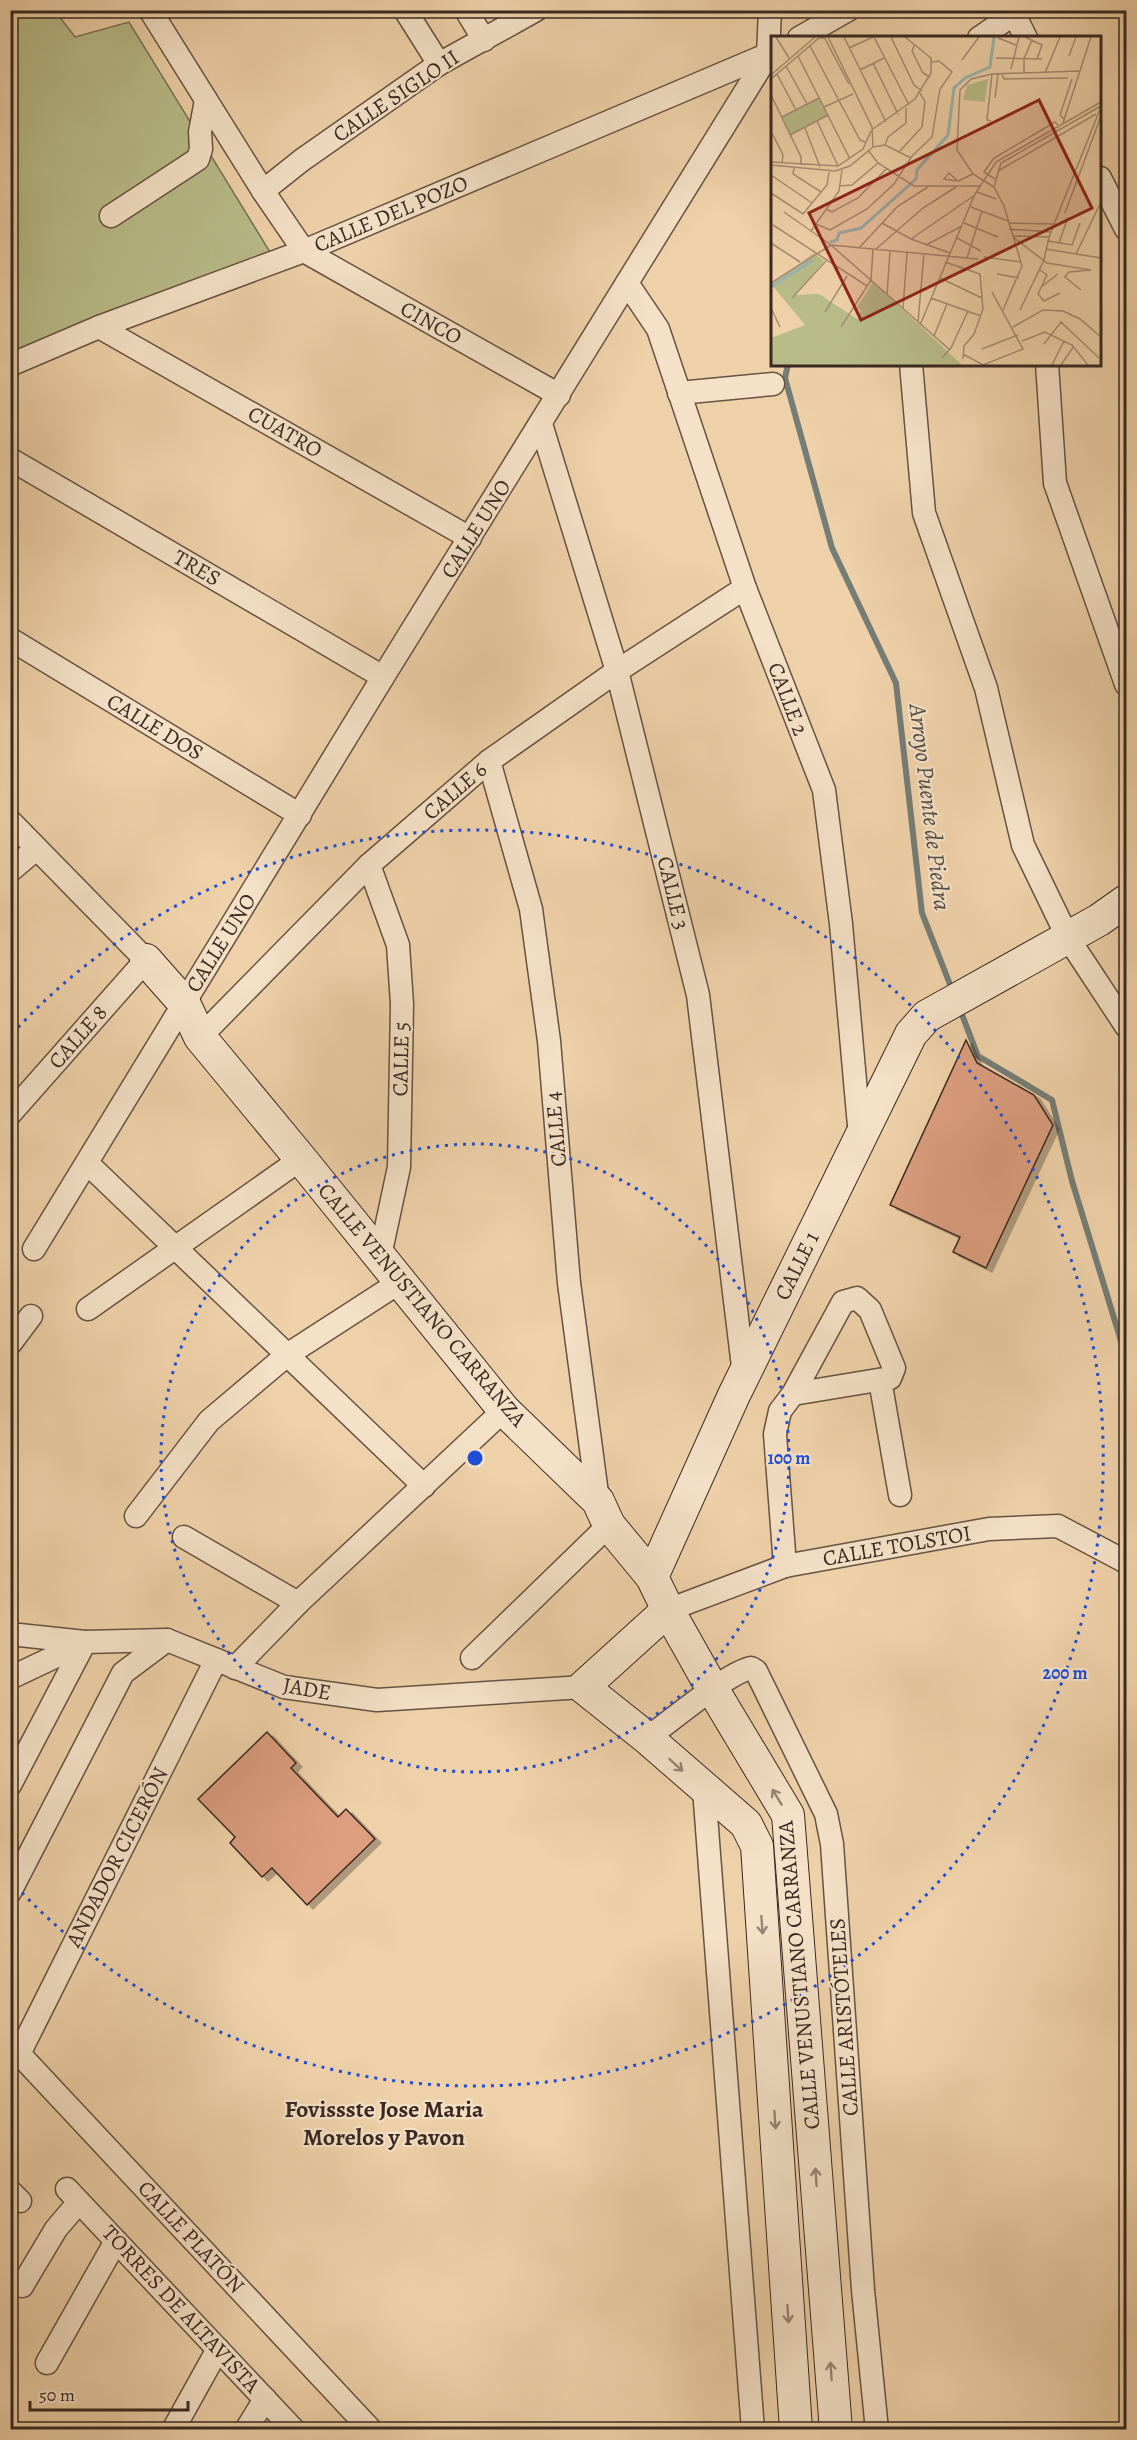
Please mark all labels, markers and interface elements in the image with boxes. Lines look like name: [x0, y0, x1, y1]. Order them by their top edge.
inset map: [771, 36, 1101, 366]
street label: CALLE SIGLO II: [327, 43, 465, 149]
street label: CALLE DEL POZO: [309, 168, 473, 260]
street label: CINCO: [395, 294, 467, 352]
street label: CUATRO: [242, 399, 328, 465]
street label: CALLE UNO: [434, 474, 518, 584]
street label: TRES: [168, 542, 226, 594]
street label: CALLE 2: [760, 658, 816, 740]
street label: CALLE DOS: [101, 686, 209, 768]
water label: Arroyo Puente de Piedra: [901, 700, 959, 912]
street label: CALLE 6: [417, 755, 493, 827]
street label: CALLE 3: [649, 853, 697, 933]
street label: CALLE UNO: [179, 888, 263, 998]
street label: CALLE 8: [42, 998, 114, 1076]
street label: CALLE 5: [385, 1021, 417, 1097]
street label: CALLE 4: [538, 1090, 574, 1168]
street label: CALLE VENUSTIANO CARRANZA: [311, 1177, 534, 1434]
street label: CALLE 1: [768, 1227, 826, 1305]
text: 100 m: [768, 1446, 810, 1470]
centre of rings: [465, 1448, 485, 1468]
street label: CALLE TOLSTOI: [820, 1518, 974, 1574]
text: 200 m: [1042, 1661, 1088, 1685]
street label: JADE: [281, 1670, 333, 1708]
one-way arrow: [668, 1758, 683, 1772]
street label: ANDADOR CICERÓN: [58, 1762, 175, 1953]
one-way arrow: [771, 1789, 783, 1806]
street label: CALLE VENUSTIANO CARRANZA: [770, 1818, 827, 2131]
one-way arrow: [757, 1914, 768, 1934]
street label: CALLE ARISTÓTELES: [822, 1917, 866, 2117]
district label: Fovissste Jose Maria Morelos y Pavon: [284, 2093, 484, 2153]
one-way arrow: [770, 2109, 781, 2129]
one-way arrow: [810, 2167, 821, 2187]
street label: CALLE PLATÓN: [131, 2174, 251, 2300]
street label: TORRES DE ALTAVISTA: [95, 2218, 268, 2400]
one-way arrow: [783, 2304, 794, 2324]
one-way arrow: [826, 2362, 837, 2382]
scale bar: [30, 2374, 188, 2412]
text: 50 m: [39, 2383, 75, 2407]

